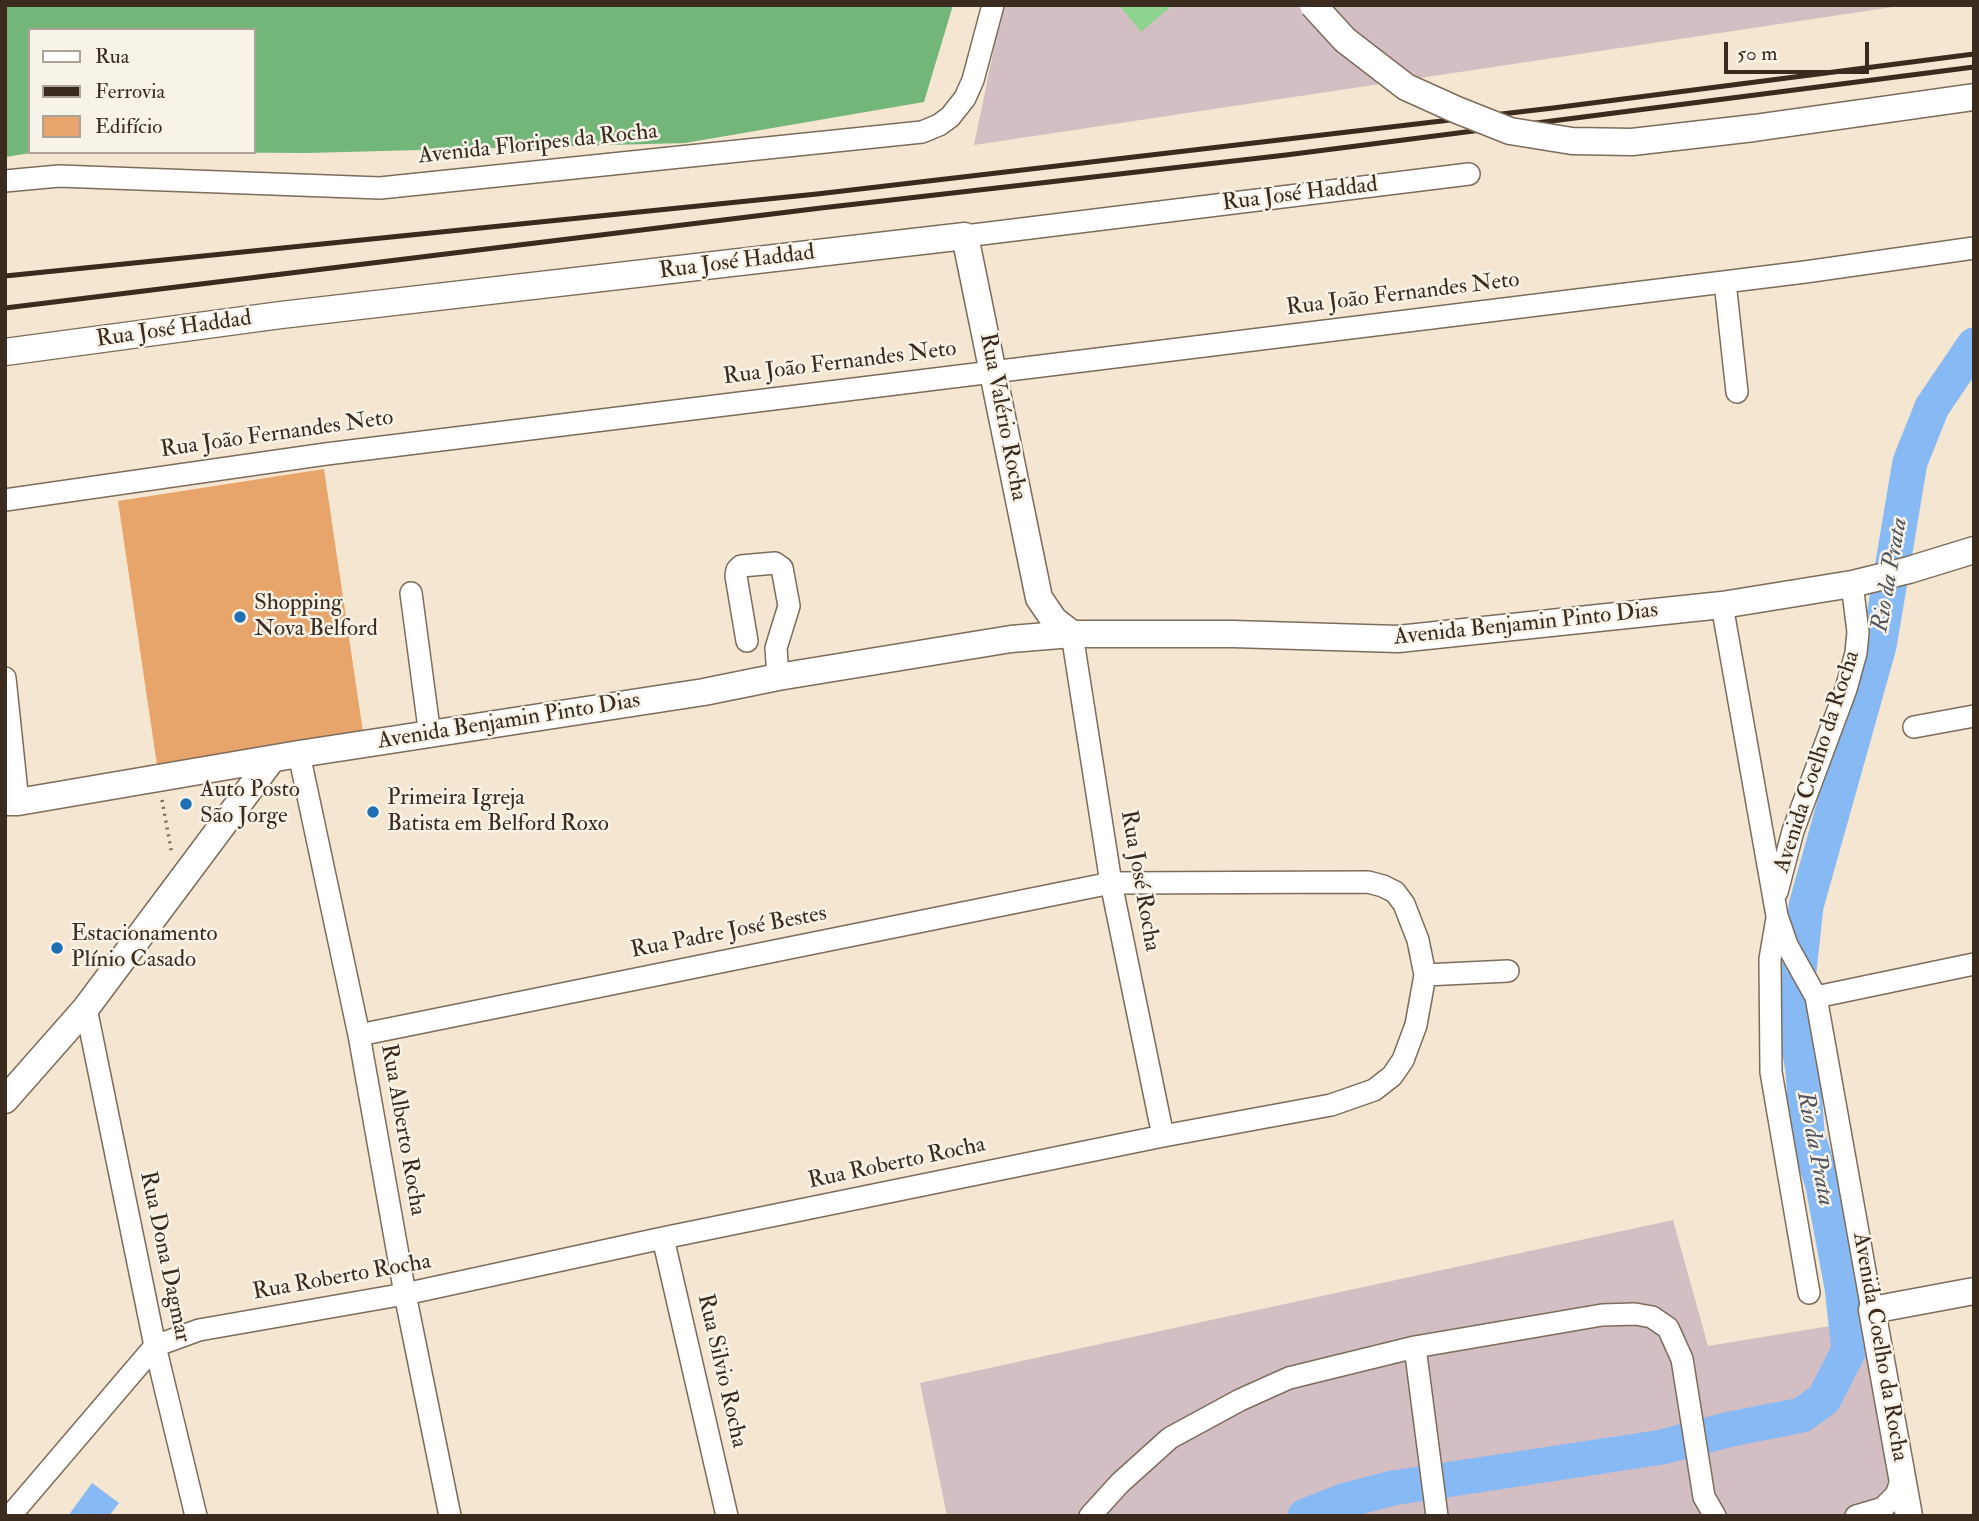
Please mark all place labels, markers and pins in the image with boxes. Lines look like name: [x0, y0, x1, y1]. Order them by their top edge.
place label: Shopping Nova Belford: [254, 590, 378, 644]
marker: Shopping Nova Belford: [232, 609, 248, 625]
place label: Auto Posto São Jorge: [200, 777, 300, 831]
place label: Primeira Igreja Batista em Belford Roxo: [387, 785, 609, 839]
marker: Auto Posto São Jorge: [178, 796, 194, 812]
marker: Primeira Igreja Batista em Belford Roxo: [365, 804, 381, 820]
place label: Estacionamento Plínio Casado: [71, 921, 218, 975]
marker: Estacionamento Plínio Casado: [49, 940, 65, 956]

